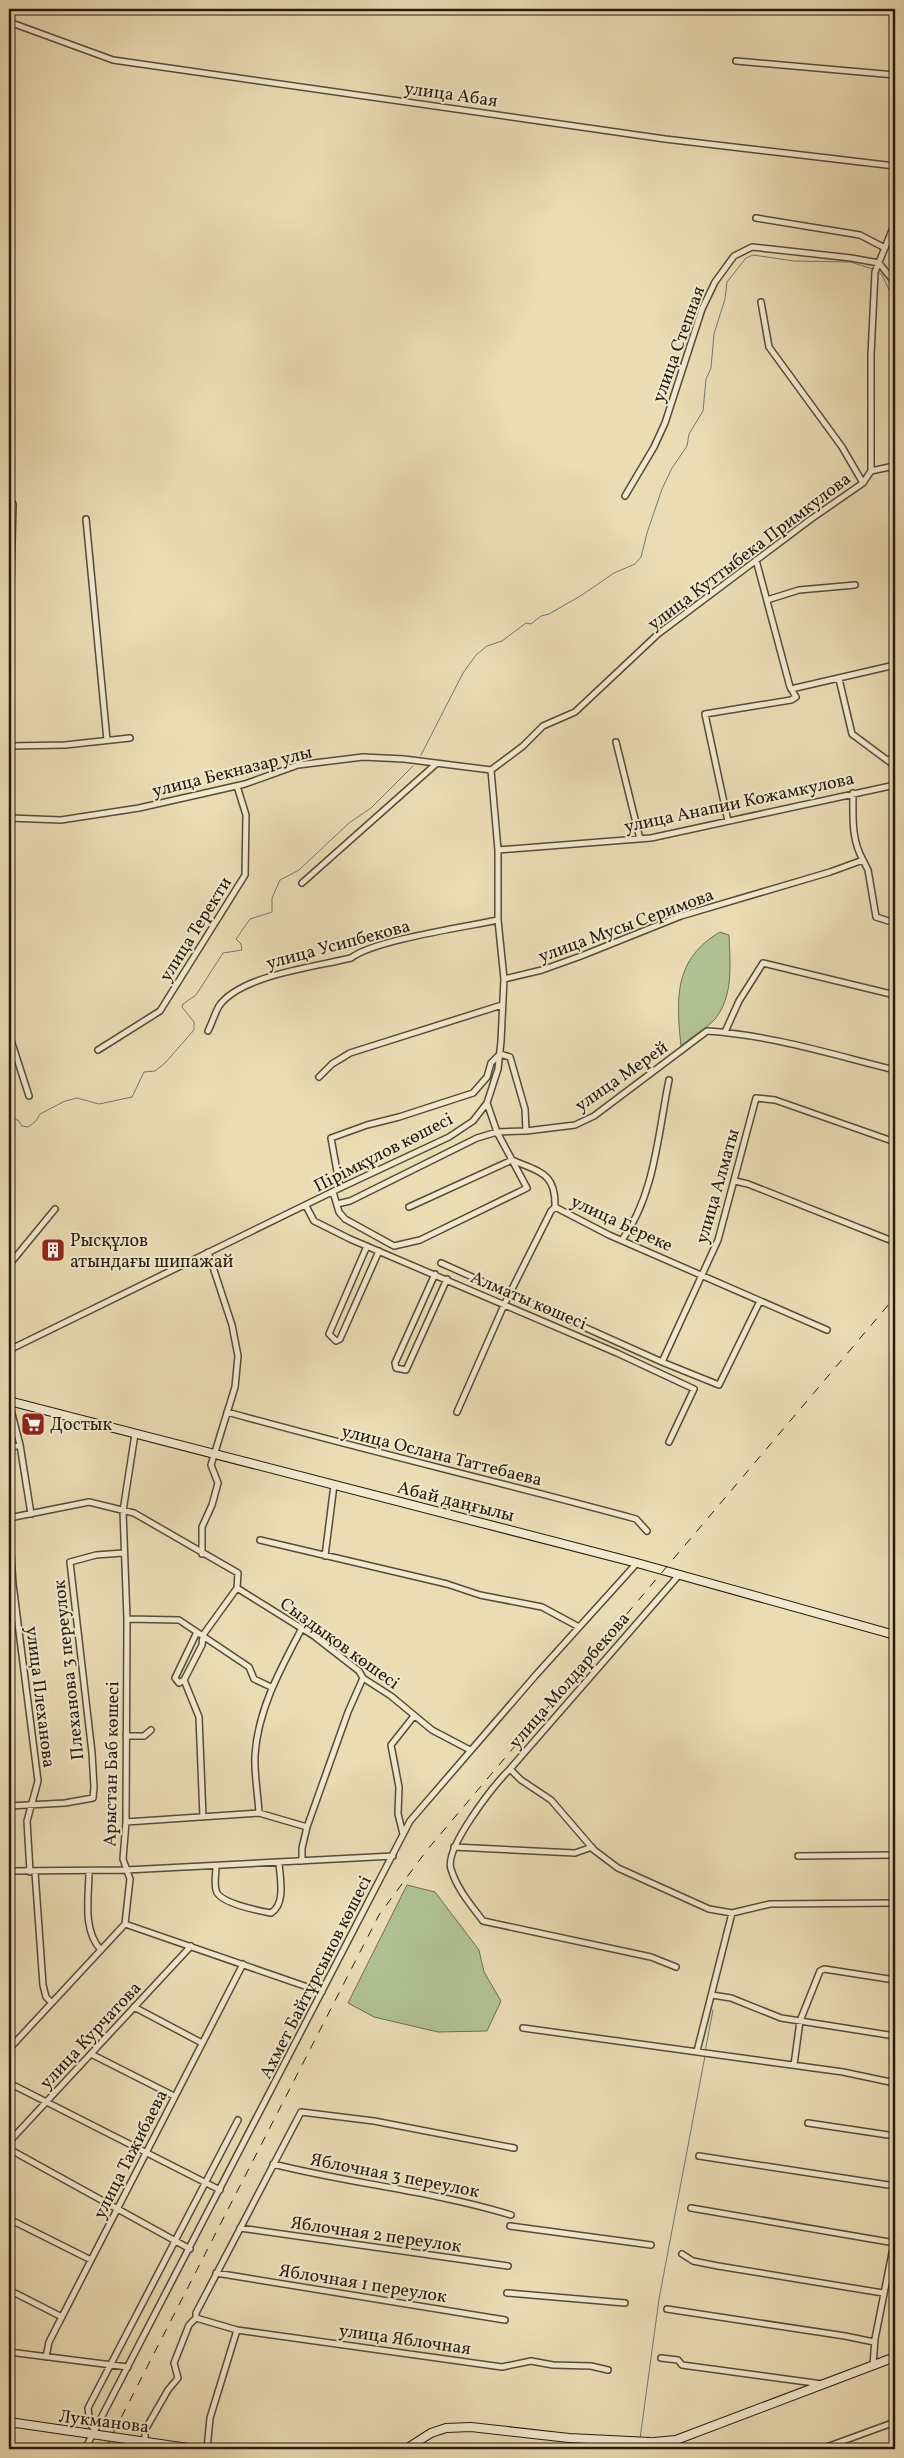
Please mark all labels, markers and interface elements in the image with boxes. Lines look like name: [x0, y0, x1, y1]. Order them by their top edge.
street label: улица Абая: [402, 77, 499, 114]
street label: улица Степная: [647, 283, 712, 406]
street label: улица Куттыбека Примкулова: [643, 467, 857, 637]
street label: улица Бекназар улы: [150, 740, 315, 804]
street label: улица Анапии Кожамкулова: [622, 767, 857, 840]
street label: улица Теректи: [154, 873, 239, 987]
street label: улица Мусы Серимова: [535, 883, 718, 970]
street label: улица Усипбекова: [264, 914, 413, 977]
street label: улица Мерей: [570, 1036, 673, 1119]
street label: Пірімқұлов көшесі: [310, 1107, 458, 1199]
street label: улица Алматы: [690, 1126, 747, 1247]
street label: улица Береке: [566, 1190, 677, 1259]
place label: Рысқұлов атындағы шипажай: [70, 1229, 234, 1275]
building icon: Рысқұлов атындағы шипажай: [40, 1237, 66, 1263]
street label: Алматы көшесі: [466, 1266, 590, 1337]
supermarket icon: Достык: [20, 1411, 46, 1437]
place label: Достык: [50, 1413, 112, 1438]
street label: улица Ослана Таттебаева: [339, 1419, 545, 1494]
street label: Абай даңғылы: [395, 1476, 517, 1529]
street label: Плеханова 3 переулок: [48, 1578, 91, 1761]
street label: Сыздықов көшесі: [274, 1592, 404, 1696]
street label: улица Молдарбекова: [504, 1607, 636, 1755]
street label: улица Плеханова: [18, 1625, 61, 1769]
street label: Арыстан Баб көшесі: [99, 1681, 126, 1847]
street label: Ахмет Байтұрсынов көшесі: [254, 1872, 379, 2084]
street label: улица Курчатова: [34, 1977, 148, 2095]
street label: улица Тажибаева: [88, 2086, 175, 2224]
street label: Яблочная 3 переулок: [308, 2148, 482, 2205]
street label: Яблочная 2 переулок: [289, 2211, 463, 2260]
street label: Яблочная 1 переулок: [277, 2259, 449, 2310]
street label: улица Яблочная: [337, 2319, 472, 2362]
street label: Лукманова: [57, 2405, 150, 2440]

